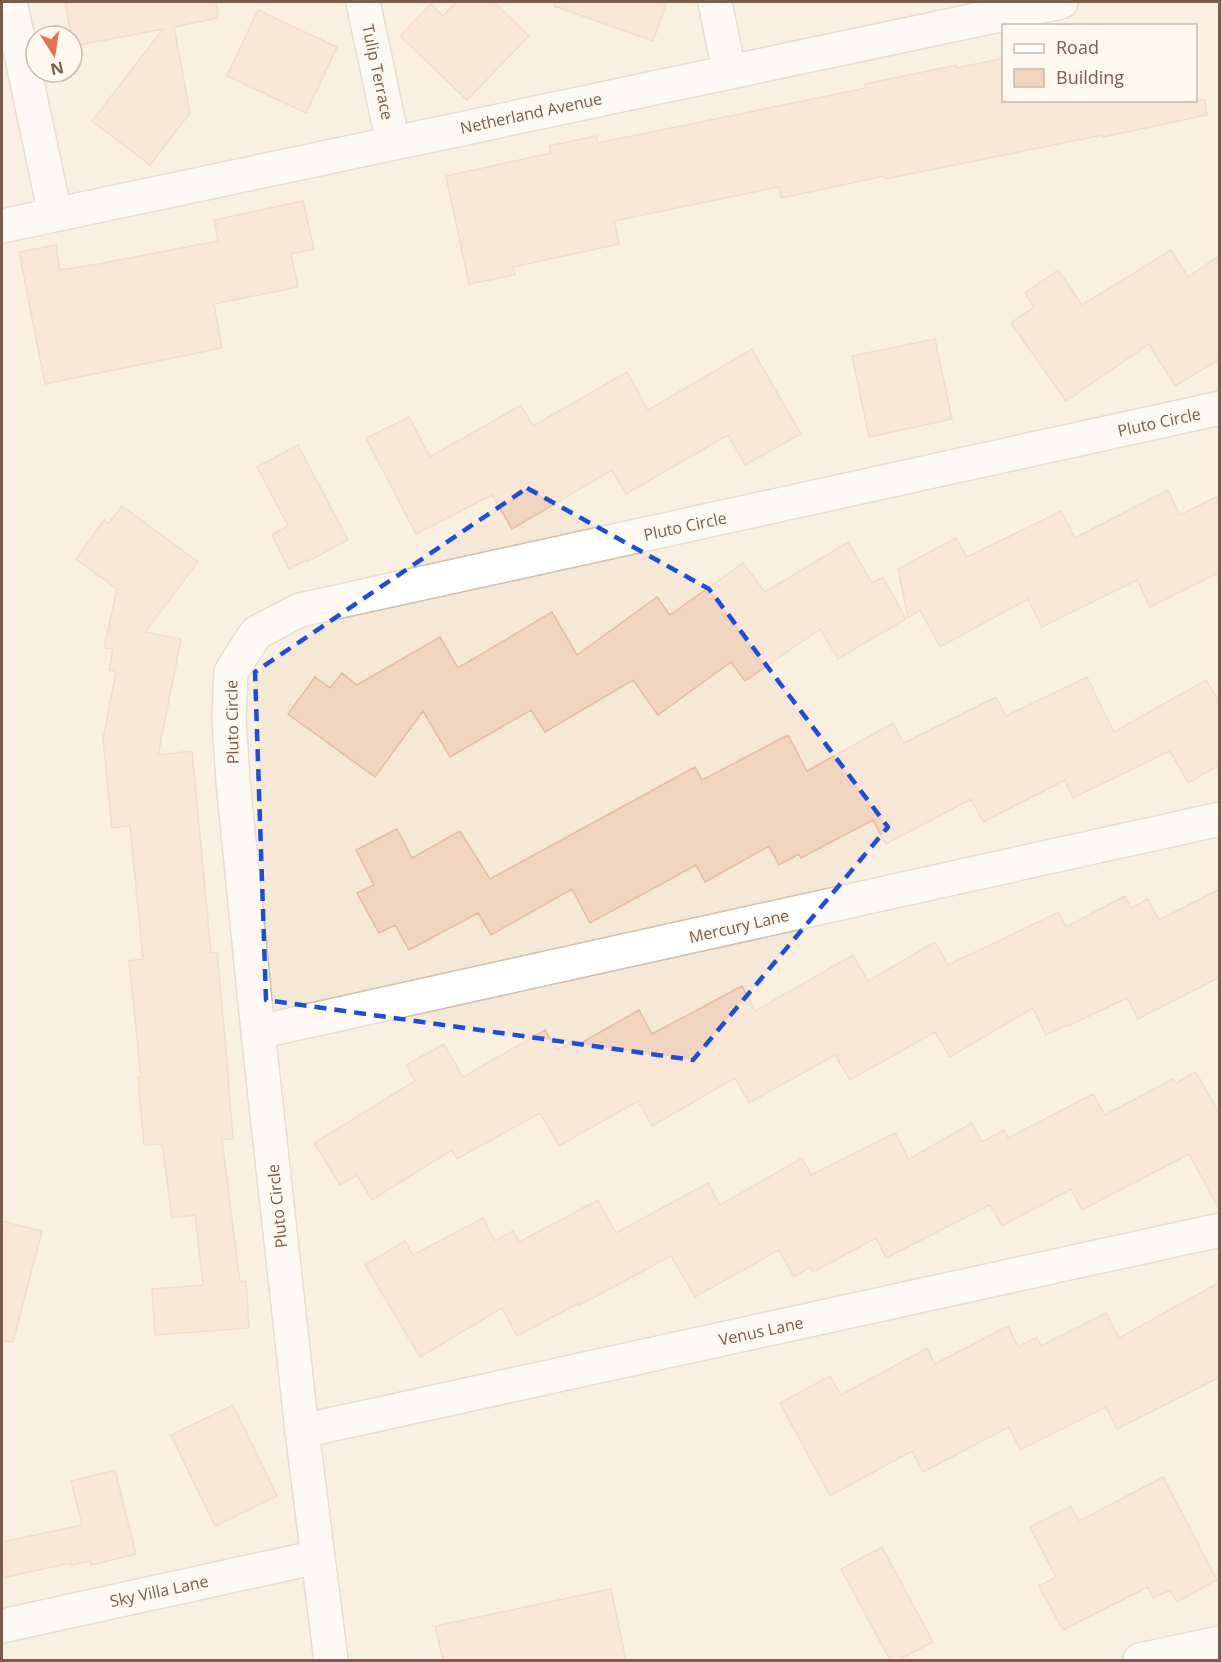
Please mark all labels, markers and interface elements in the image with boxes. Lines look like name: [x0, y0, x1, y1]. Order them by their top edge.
street label: Tulip Terrace: [357, 22, 399, 122]
north arrow: [24, 24, 84, 84]
legend: [1002, 24, 1197, 102]
text: Road: [1056, 35, 1099, 59]
text: N: [48, 57, 66, 81]
text: Building: [1056, 65, 1124, 89]
street label: Netherland Avenue: [458, 87, 604, 139]
street label: Pluto Circle: [1115, 402, 1203, 442]
street label: Pluto Circle: [641, 506, 729, 546]
street label: Pluto Circle: [220, 680, 244, 764]
street label: Mercury Lane: [687, 904, 791, 948]
street label: Pluto Circle: [262, 1163, 292, 1249]
street label: Venus Lane: [717, 1311, 805, 1351]
street label: Sky Villa Lane: [108, 1570, 210, 1612]

